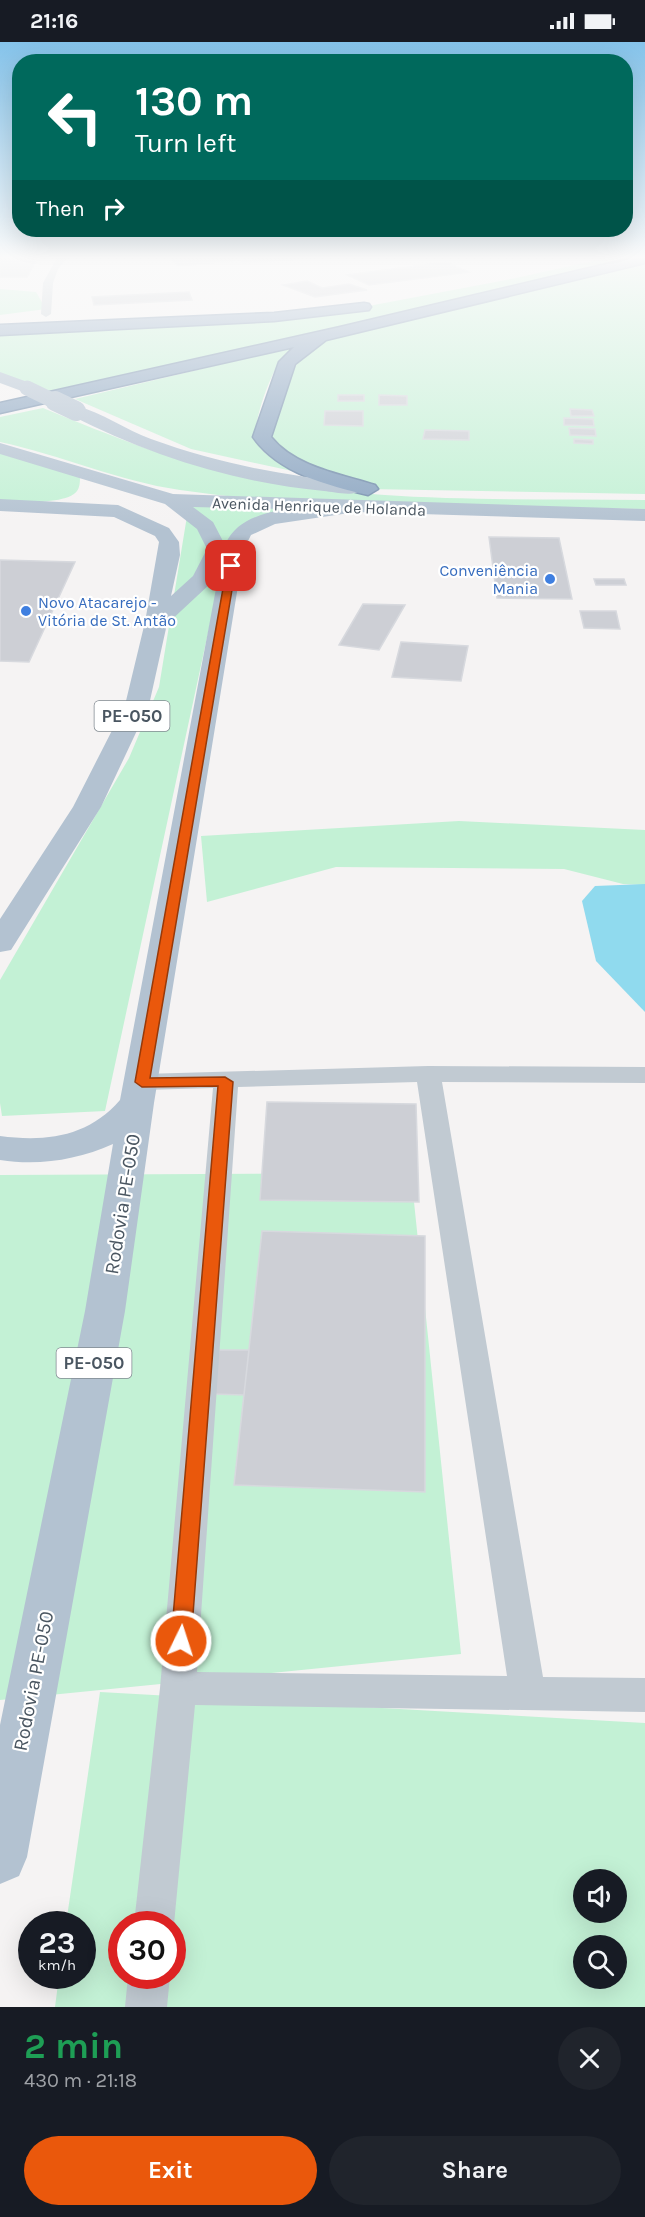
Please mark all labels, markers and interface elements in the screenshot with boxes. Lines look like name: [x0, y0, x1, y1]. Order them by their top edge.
text: 21:16: [30, 8, 78, 34]
text: 130 m: [135, 76, 253, 126]
icon: left: [36, 78, 114, 156]
text: Turn left: [135, 127, 236, 159]
icon: right: [97, 192, 130, 225]
text: Then: [36, 196, 85, 222]
street label: Avenida Henrique de Holanda: [212, 493, 426, 520]
pin: [205, 540, 256, 591]
icon: arrive: [214, 549, 247, 582]
place label: Conveniência Mania: [439, 561, 538, 598]
marker: Conveniência Mania: [543, 572, 557, 586]
place label: Novo Atacarejo - Vitória de St. Antão: [38, 593, 176, 630]
marker: Novo Atacarejo - Vitória de St. Antão: [19, 604, 33, 618]
road number: PE-050: [94, 701, 170, 731]
street label: Rodovia PE-050: [100, 1132, 145, 1276]
road number: PE-050: [56, 1348, 132, 1378]
street label: Rodovia PE-050: [9, 1609, 58, 1753]
position arrow: [149, 1609, 213, 1673]
map controls: [573, 1869, 627, 1989]
button: sound: [573, 1869, 627, 1923]
speed limit sign: 30: [108, 1911, 186, 1989]
text: 23: [39, 1925, 75, 1961]
button: search: [573, 1935, 627, 1989]
text: km/h: [38, 1956, 76, 1974]
text: 2 min: [24, 2025, 123, 2067]
button: close: [558, 2027, 621, 2090]
text: 430 m · 21:18: [24, 2069, 137, 2092]
button: Exit: [24, 2136, 317, 2205]
button: Share: [329, 2136, 621, 2205]

